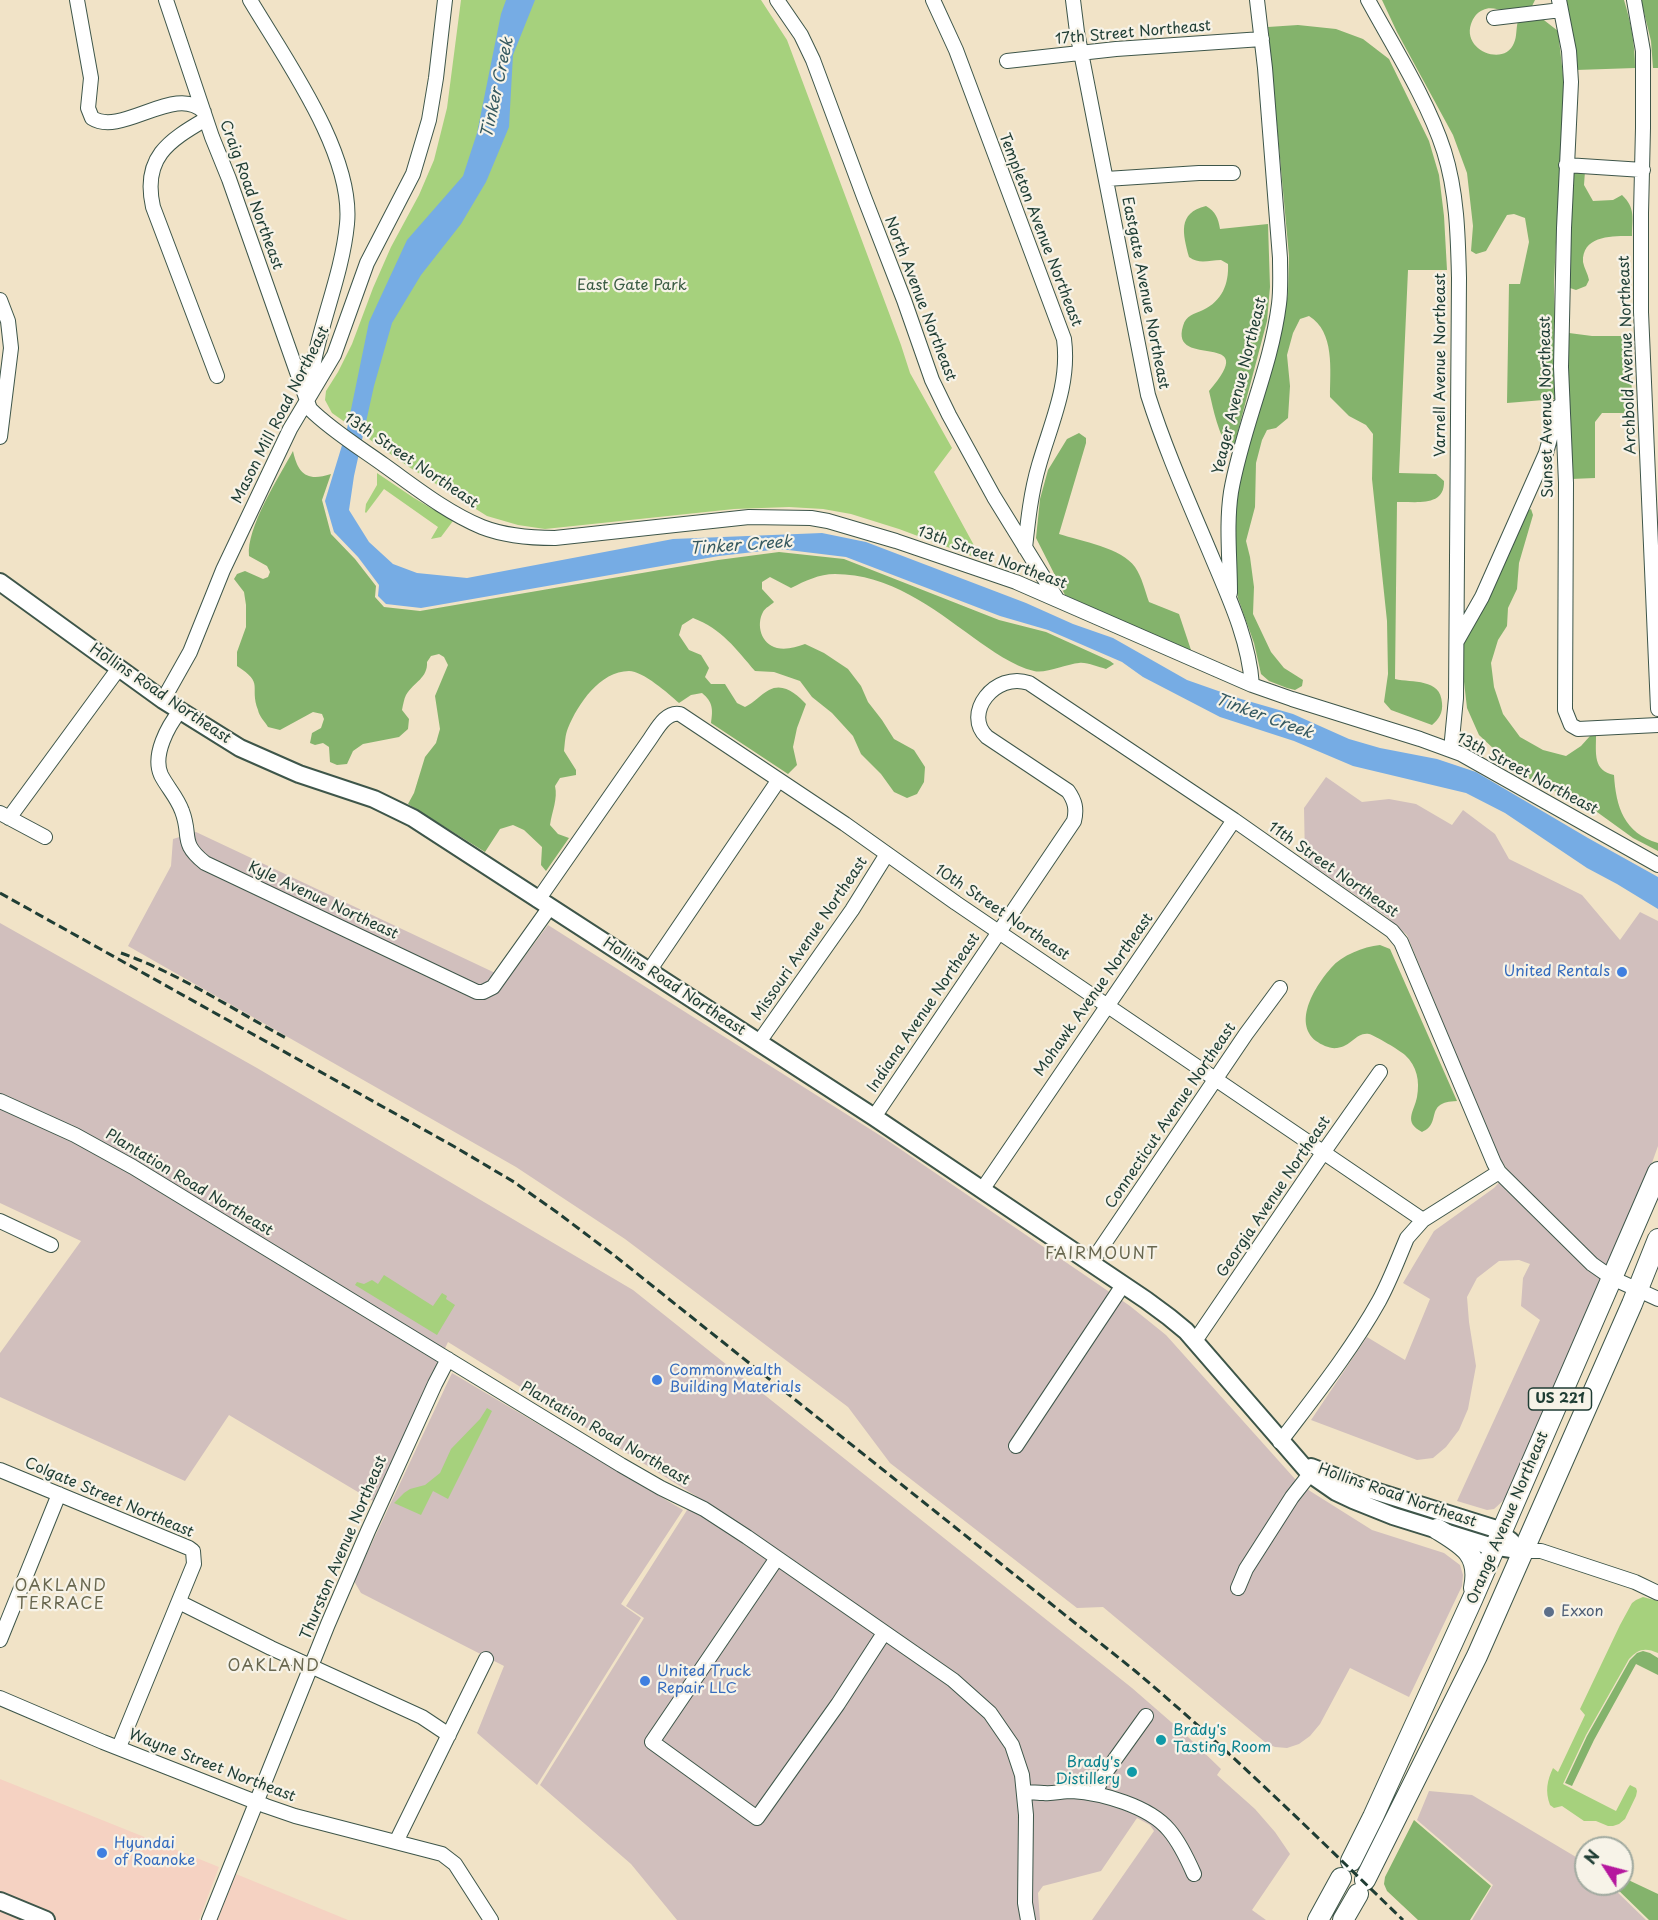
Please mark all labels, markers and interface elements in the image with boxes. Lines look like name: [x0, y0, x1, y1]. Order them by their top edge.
street label: 17th Street Northeast: [1054, 17, 1212, 49]
water label: Tinker Creek: [478, 36, 518, 140]
street label: Craig Road Northeast: [216, 118, 286, 272]
street label: Templeton Avenue Northeast: [995, 131, 1085, 329]
street label: Eastgate Avenue Northeast: [1117, 195, 1173, 391]
street label: North Avenue Northeast: [880, 214, 960, 384]
street label: Archbold Avenue Northeast: [1616, 255, 1640, 455]
street label: Varnell Avenue Northeast: [1432, 273, 1450, 457]
park label: East Gate Park: [577, 277, 687, 295]
street label: Yeager Avenue Northeast: [1209, 296, 1271, 476]
street label: Sunset Avenue Northeast: [1536, 316, 1558, 498]
street label: Mason Mill Road Northeast: [228, 323, 334, 507]
street label: 13th Street Northeast: [341, 409, 481, 513]
street label: 13th Street Northeast: [915, 523, 1069, 593]
water label: Tinker Creek: [689, 533, 793, 559]
street label: Hollins Road Northeast: [86, 640, 234, 748]
water label: Tinker Creek: [1212, 690, 1316, 744]
street label: 13th Street Northeast: [1453, 729, 1601, 819]
street label: 11th Street Northeast: [1265, 818, 1401, 922]
street label: Missouri Avenue Northeast: [748, 854, 872, 1024]
street label: Kyle Avenue Northeast: [245, 858, 401, 944]
street label: 10th Street Northeast: [931, 861, 1073, 965]
street label: Mohawk Avenue Northeast: [1031, 910, 1157, 1080]
street label: Indiana Avenue Northeast: [864, 930, 984, 1096]
street label: Hollins Road Northeast: [599, 934, 749, 1040]
place label: United Rentals: [1503, 963, 1610, 981]
marker: United Rentals: [1615, 965, 1629, 979]
street label: Connecticut Avenue Northeast: [1102, 1020, 1240, 1212]
street label: Georgia Avenue Northeast: [1213, 1113, 1335, 1281]
street label: Plantation Road Northeast: [102, 1126, 276, 1240]
district label: FAIRMOUNT: [1045, 1245, 1159, 1265]
place label: Commonwealth Building Materials: [669, 1362, 801, 1397]
marker: Commonwealth Building Materials: [650, 1373, 664, 1387]
street label: Plantation Road Northeast: [517, 1378, 693, 1490]
road number: US 221: [1528, 1388, 1592, 1410]
street label: Orange Avenue Northeast: [1463, 1429, 1553, 1607]
street label: Thurston Avenue Northeast: [297, 1453, 391, 1643]
street label: Colgate Street Northeast: [22, 1454, 196, 1542]
street label: Hollins Road Northeast: [1315, 1460, 1479, 1532]
district label: OAKLAND TERRACE: [15, 1577, 107, 1615]
place label: Exxon: [1561, 1603, 1604, 1621]
marker: Exxon: [1542, 1605, 1556, 1619]
district label: OAKLAND: [228, 1657, 320, 1677]
place label: United Truck Repair LLC: [657, 1663, 751, 1698]
marker: United Truck Repair LLC: [638, 1674, 652, 1688]
place label: Brady's Tasting Room: [1173, 1722, 1271, 1757]
street label: Wayne Street Northeast: [126, 1726, 298, 1806]
marker: Brady's Tasting Room: [1154, 1733, 1168, 1747]
place label: Brady's Distillery: [1055, 1754, 1120, 1789]
marker: Brady's Distillery: [1125, 1765, 1139, 1779]
place label: Hyundai of Roanoke: [114, 1835, 195, 1870]
north arrow: [1574, 1836, 1634, 1896]
text: N: [1578, 1844, 1604, 1869]
marker: Hyundai of Roanoke: [95, 1846, 109, 1860]

